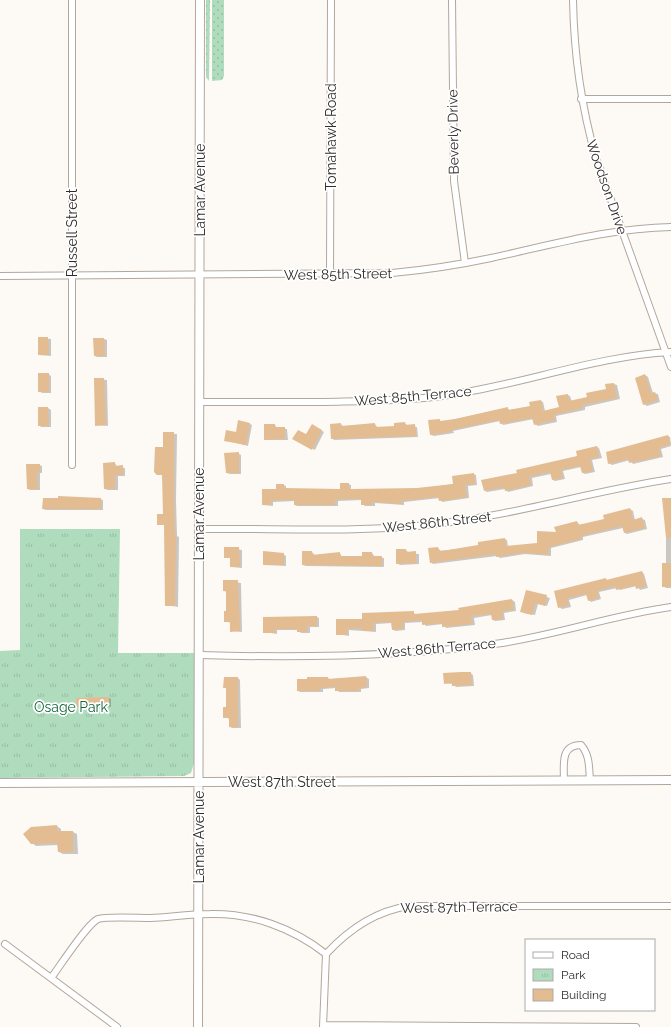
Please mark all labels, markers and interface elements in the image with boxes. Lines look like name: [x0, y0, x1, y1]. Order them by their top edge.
street label: Tomahawk Road: [323, 83, 339, 191]
street label: Beverly Drive: [444, 89, 462, 175]
street label: Woodson Drive: [583, 137, 631, 237]
street label: Lamar Avenue: [192, 143, 208, 237]
street label: Russell Street: [64, 188, 80, 277]
street label: West 85th Street: [284, 265, 392, 283]
street label: West 85th Terrace: [354, 383, 472, 409]
street label: Lamar Avenue: [191, 467, 207, 561]
street label: West 86th Street: [382, 508, 492, 536]
street label: West 86th Terrace: [377, 635, 497, 661]
park label: Osage Park: [34, 699, 109, 715]
street label: West 87th Street: [228, 774, 336, 790]
street label: Lamar Avenue: [191, 790, 207, 884]
street label: West 87th Terrace: [400, 898, 518, 916]
legend: [525, 939, 655, 1011]
text: Road: [561, 948, 590, 962]
text: Park: [561, 968, 586, 982]
text: Building: [561, 988, 607, 1002]

